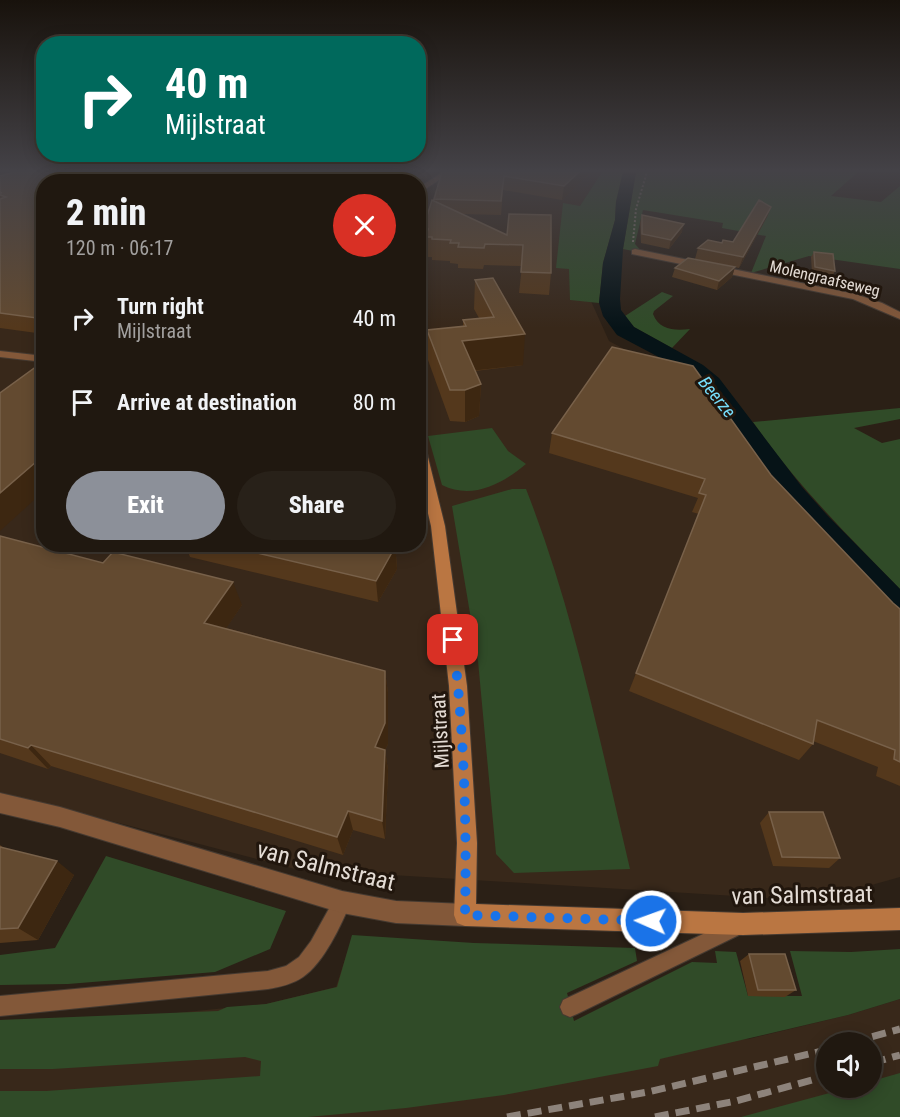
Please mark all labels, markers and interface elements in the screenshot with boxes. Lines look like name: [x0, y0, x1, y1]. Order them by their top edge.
text: 40 m: [165, 59, 248, 108]
icon: right: [66, 60, 144, 138]
text: Mijlstraat: [165, 109, 266, 141]
text: 2 min: [66, 192, 146, 234]
button: close: [333, 194, 396, 257]
text: 120 m · 06:17: [66, 236, 173, 260]
street label: Molengraafseweg: [768, 257, 882, 300]
text: Turn right: [117, 294, 204, 319]
icon: right: [66, 302, 99, 335]
text: 40 m: [353, 306, 396, 331]
text: Mijlstraat: [117, 319, 192, 343]
water label: Beerze: [694, 372, 740, 422]
icon: arrive: [66, 386, 99, 419]
text: Arrive at destination: [117, 390, 297, 415]
text: 80 m: [353, 390, 396, 415]
button: Exit: [66, 471, 225, 540]
button: Share: [237, 471, 396, 540]
pin: [427, 614, 478, 665]
icon: arrive: [436, 623, 469, 656]
street label: Mijlstraat: [426, 693, 454, 769]
street label: van Salmstraat: [254, 835, 398, 897]
street label: van Salmstraat: [731, 880, 873, 910]
position arrow: [619, 889, 683, 953]
map controls: [816, 1032, 882, 1098]
button: sound: [816, 1032, 882, 1098]

